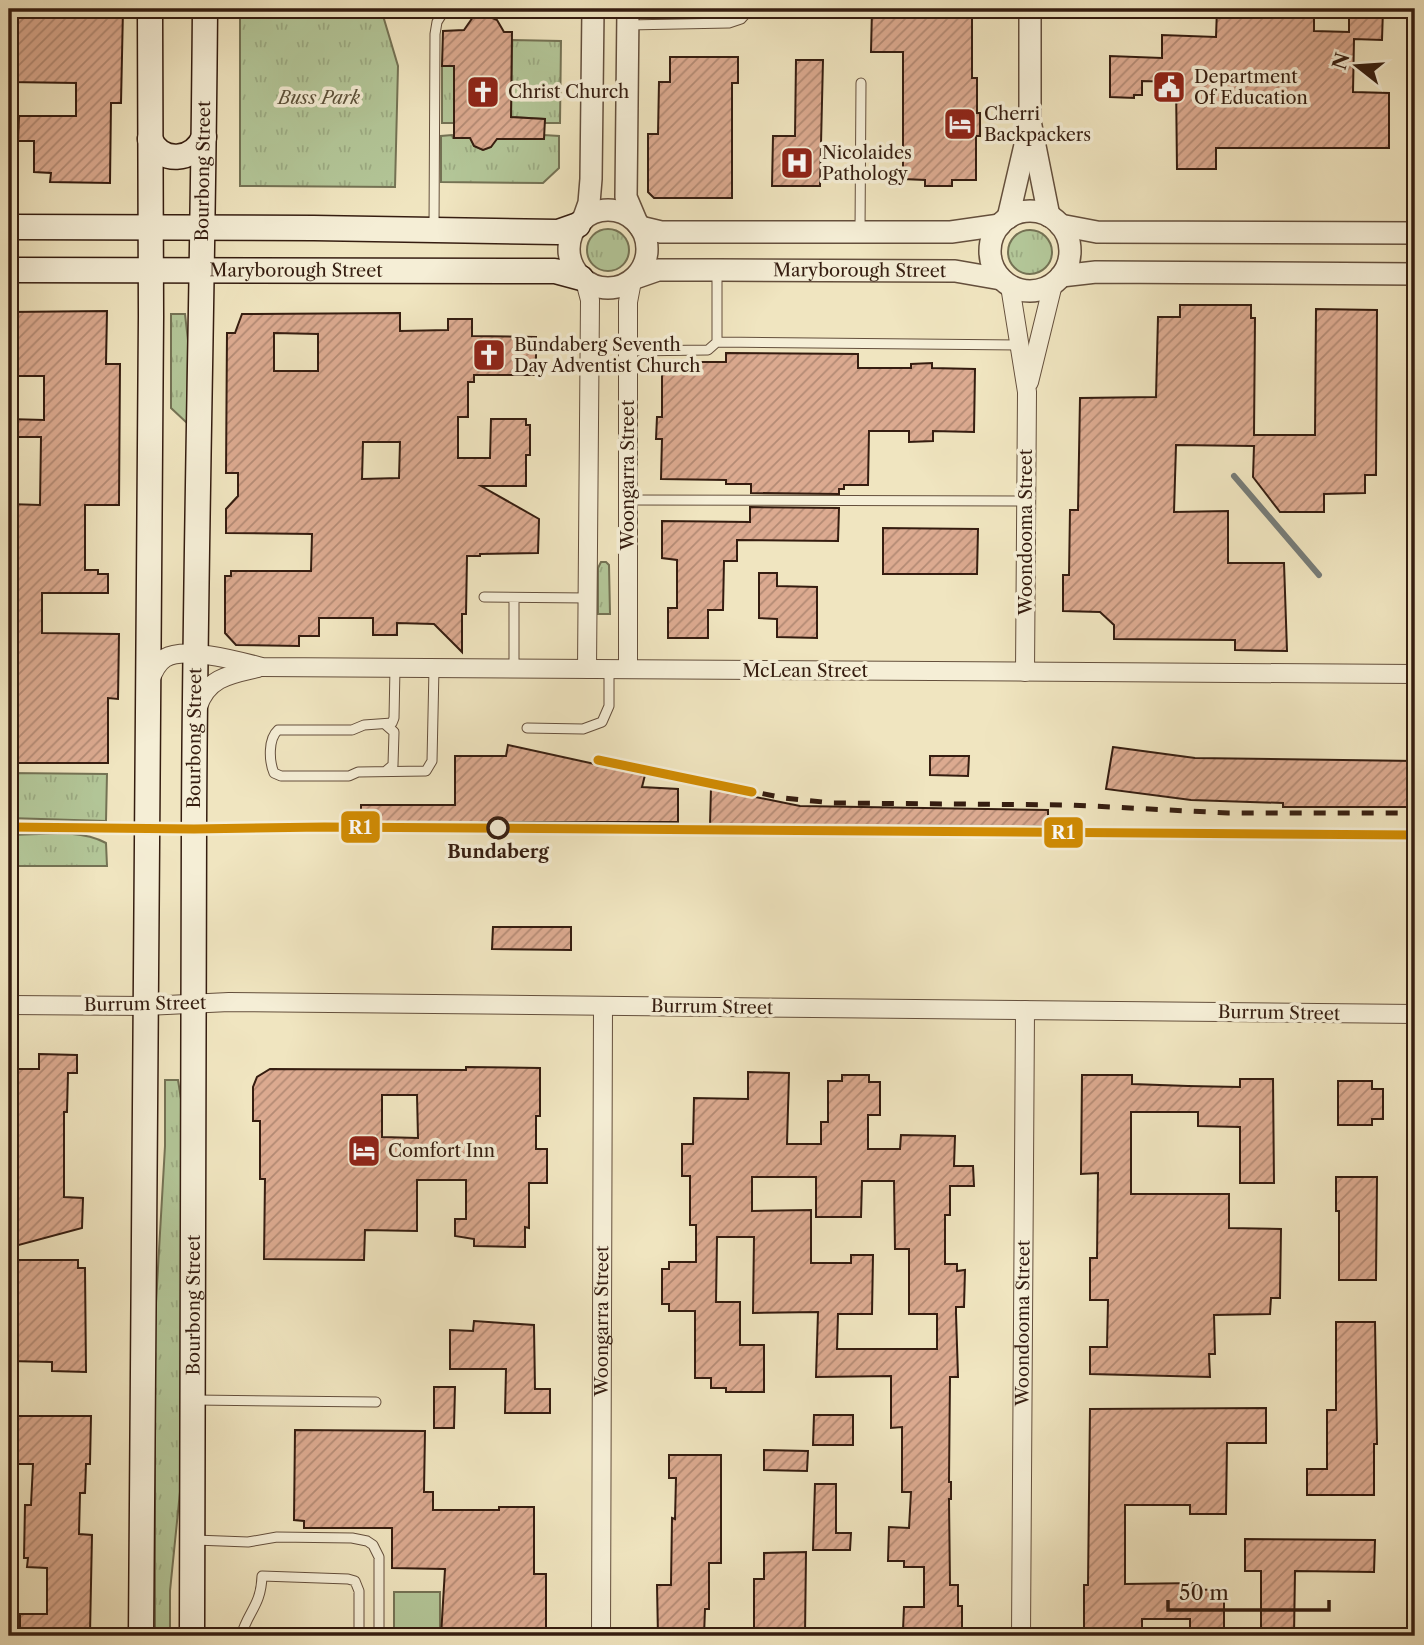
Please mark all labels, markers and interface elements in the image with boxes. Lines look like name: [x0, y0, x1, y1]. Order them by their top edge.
north arrow: [1322, 32, 1392, 102]
text: N: [1328, 50, 1355, 72]
place label: Department Of Education: [1194, 66, 1308, 109]
public building icon: Department Of Education: [1150, 68, 1188, 106]
church icon: Christ Church: [464, 73, 502, 111]
place label: Christ Church: [508, 81, 629, 103]
park label: Buss Park: [276, 87, 361, 109]
street label: Bourbong Street: [191, 100, 215, 242]
place label: Cherri Backpackers: [984, 103, 1091, 146]
hotel icon: Cherri Backpackers: [941, 105, 979, 143]
place label: Nicolaides Pathology: [822, 142, 912, 185]
hospital icon: Nicolaides Pathology: [778, 144, 816, 182]
street label: Maryborough Street: [209, 259, 383, 282]
street label: Maryborough Street: [773, 259, 947, 282]
place label: Bundaberg Seventh Day Adventist Church: [514, 334, 701, 377]
church icon: Bundaberg Seventh Day Adventist Church: [470, 336, 508, 374]
street label: Woongarra Street: [617, 399, 639, 551]
street label: Woondooma Street: [1015, 448, 1037, 616]
street label: McLean Street: [742, 660, 868, 682]
street label: Bourbong Street: [183, 667, 206, 809]
line badge: R1: [340, 810, 381, 844]
text: R1: [348, 816, 372, 839]
line badge: R1: [1043, 816, 1084, 849]
marker: Bundaberg: [487, 817, 509, 839]
text: R1: [1051, 821, 1075, 844]
place label: Bundaberg: [447, 841, 549, 863]
street label: Burrum Street: [84, 992, 207, 1016]
street label: Burrum Street: [651, 995, 774, 1019]
street label: Burrum Street: [1218, 1001, 1341, 1025]
hotel icon: Comfort Inn: [345, 1132, 383, 1170]
place label: Comfort Inn: [388, 1140, 495, 1162]
street label: Bourbong Street: [183, 1234, 205, 1375]
street label: Woondooma Street: [1011, 1239, 1035, 1407]
street label: Woongarra Street: [591, 1245, 613, 1397]
scale bar: [1168, 1568, 1330, 1612]
text: 50 m: [1179, 1580, 1229, 1605]

